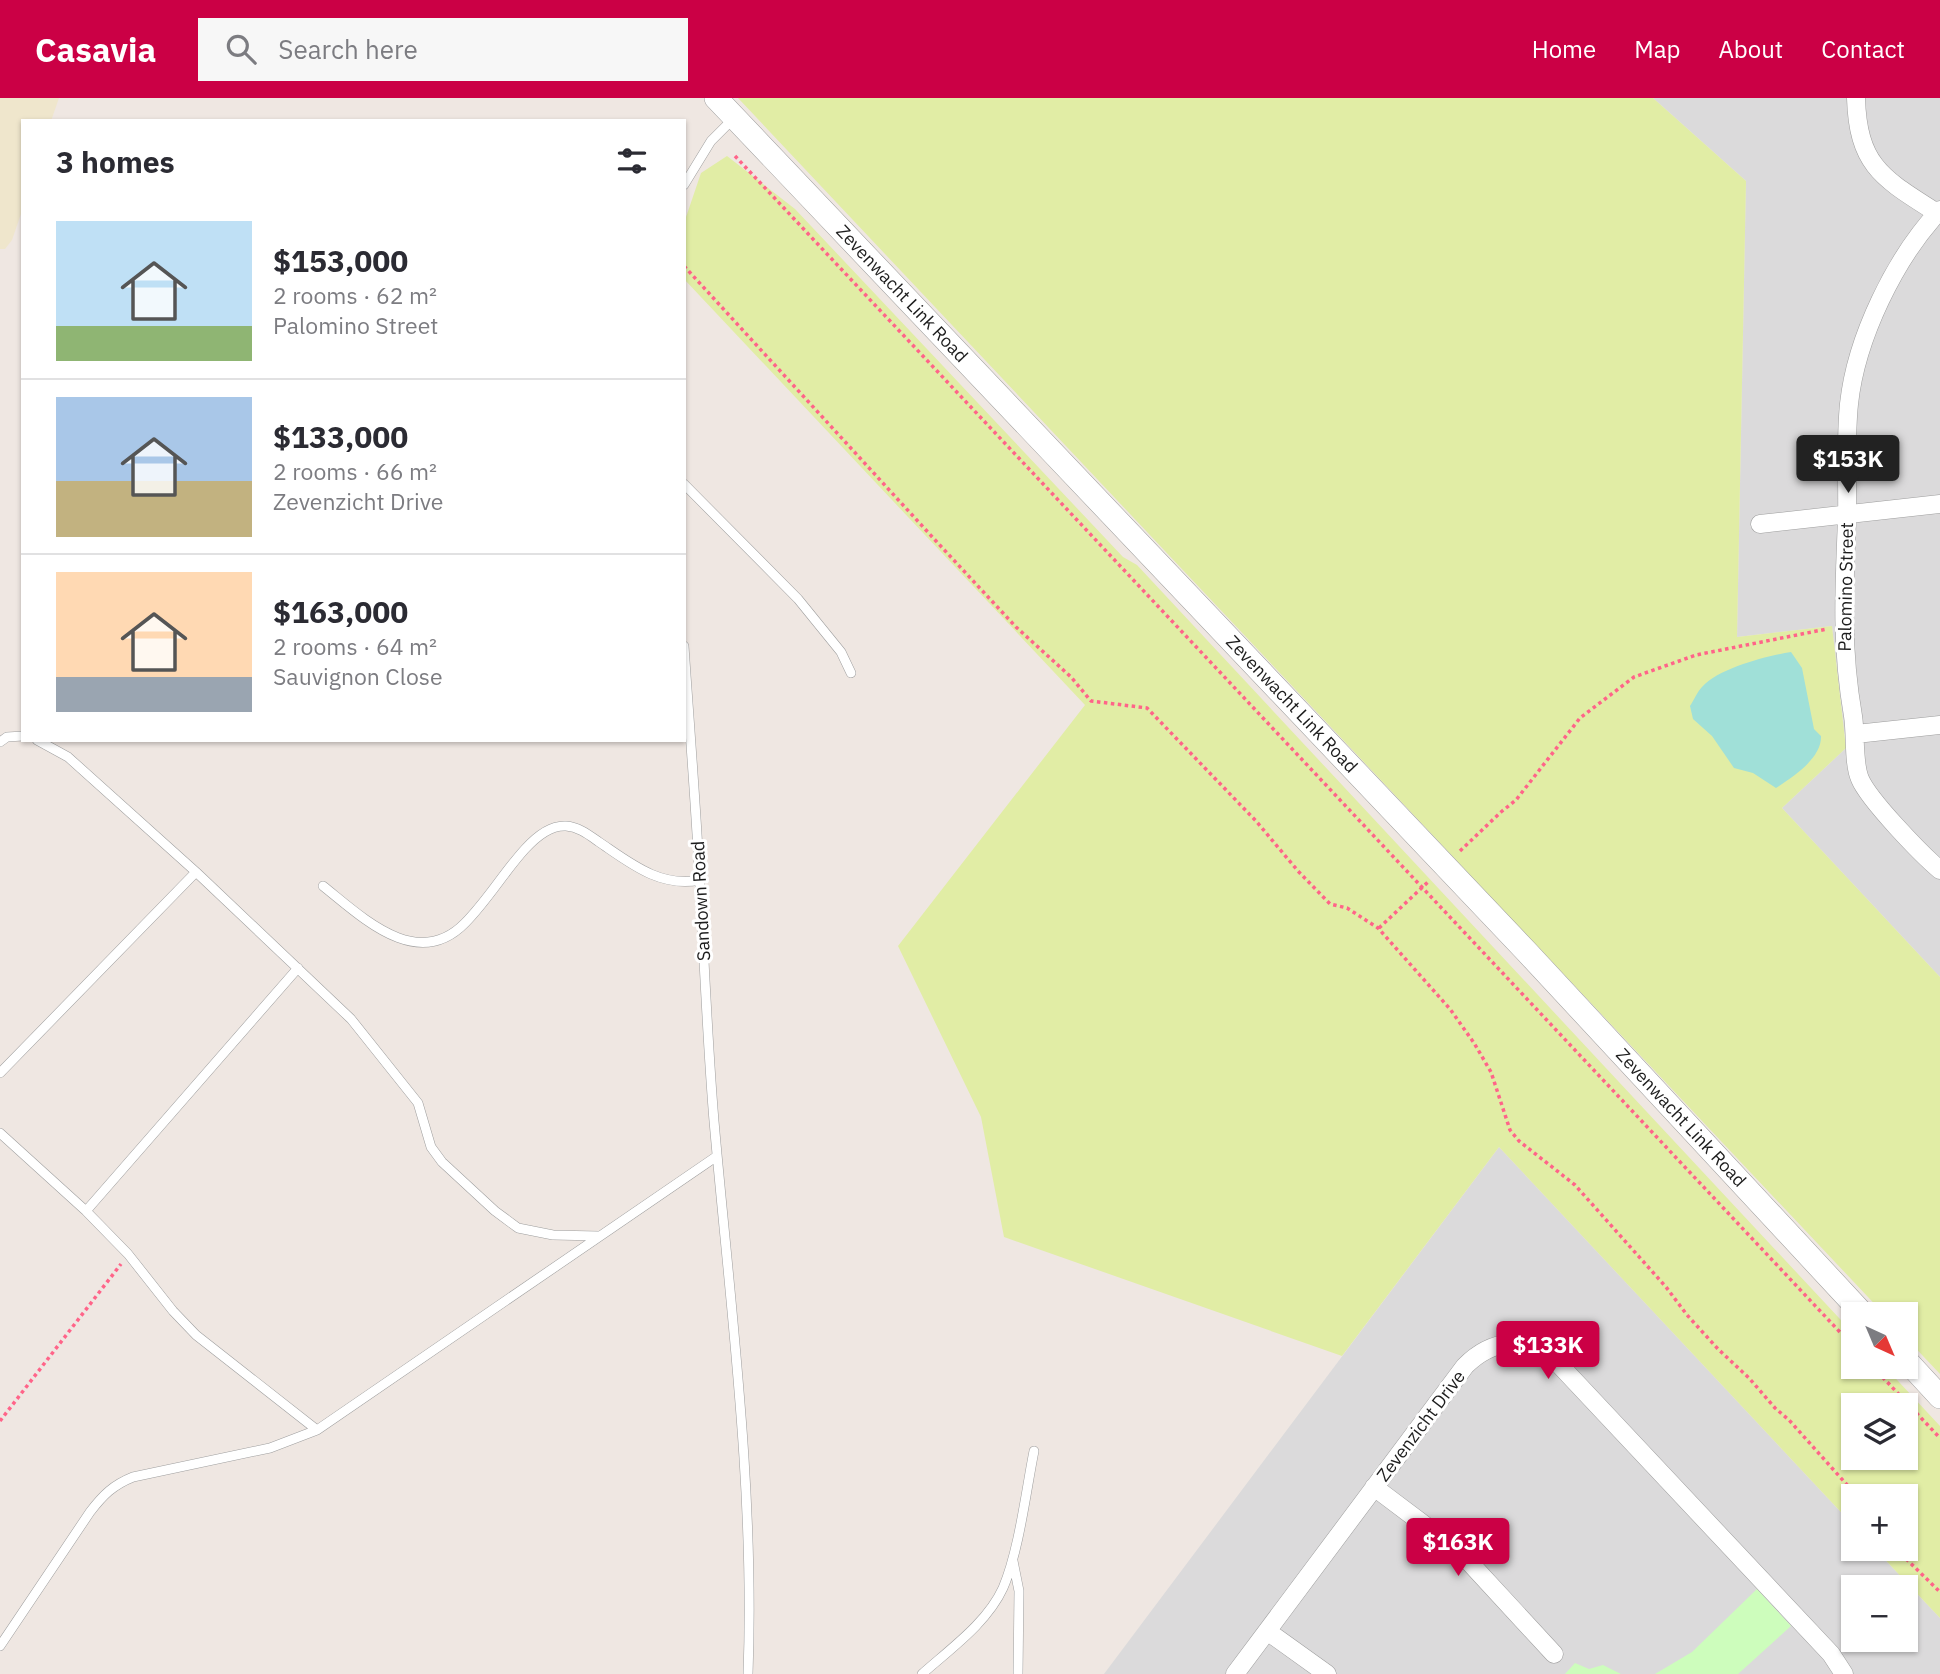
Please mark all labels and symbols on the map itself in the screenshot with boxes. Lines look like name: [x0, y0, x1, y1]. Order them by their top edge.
street label: Zevenwacht Link Road: [832, 220, 973, 367]
pin: $153K: [1799, 436, 1897, 495]
street label: Palomino Street: [1833, 522, 1858, 652]
street label: Zevenwacht Link Road: [1221, 630, 1363, 777]
street label: Sandown Road: [686, 840, 715, 962]
street label: Zevenwacht Link Road: [1611, 1043, 1751, 1192]
north arrow: [1841, 1302, 1918, 1379]
pin: $133K: [1499, 1322, 1597, 1381]
street label: Zevenzicht Drive: [1371, 1365, 1470, 1486]
pin: $163K: [1409, 1518, 1507, 1578]

